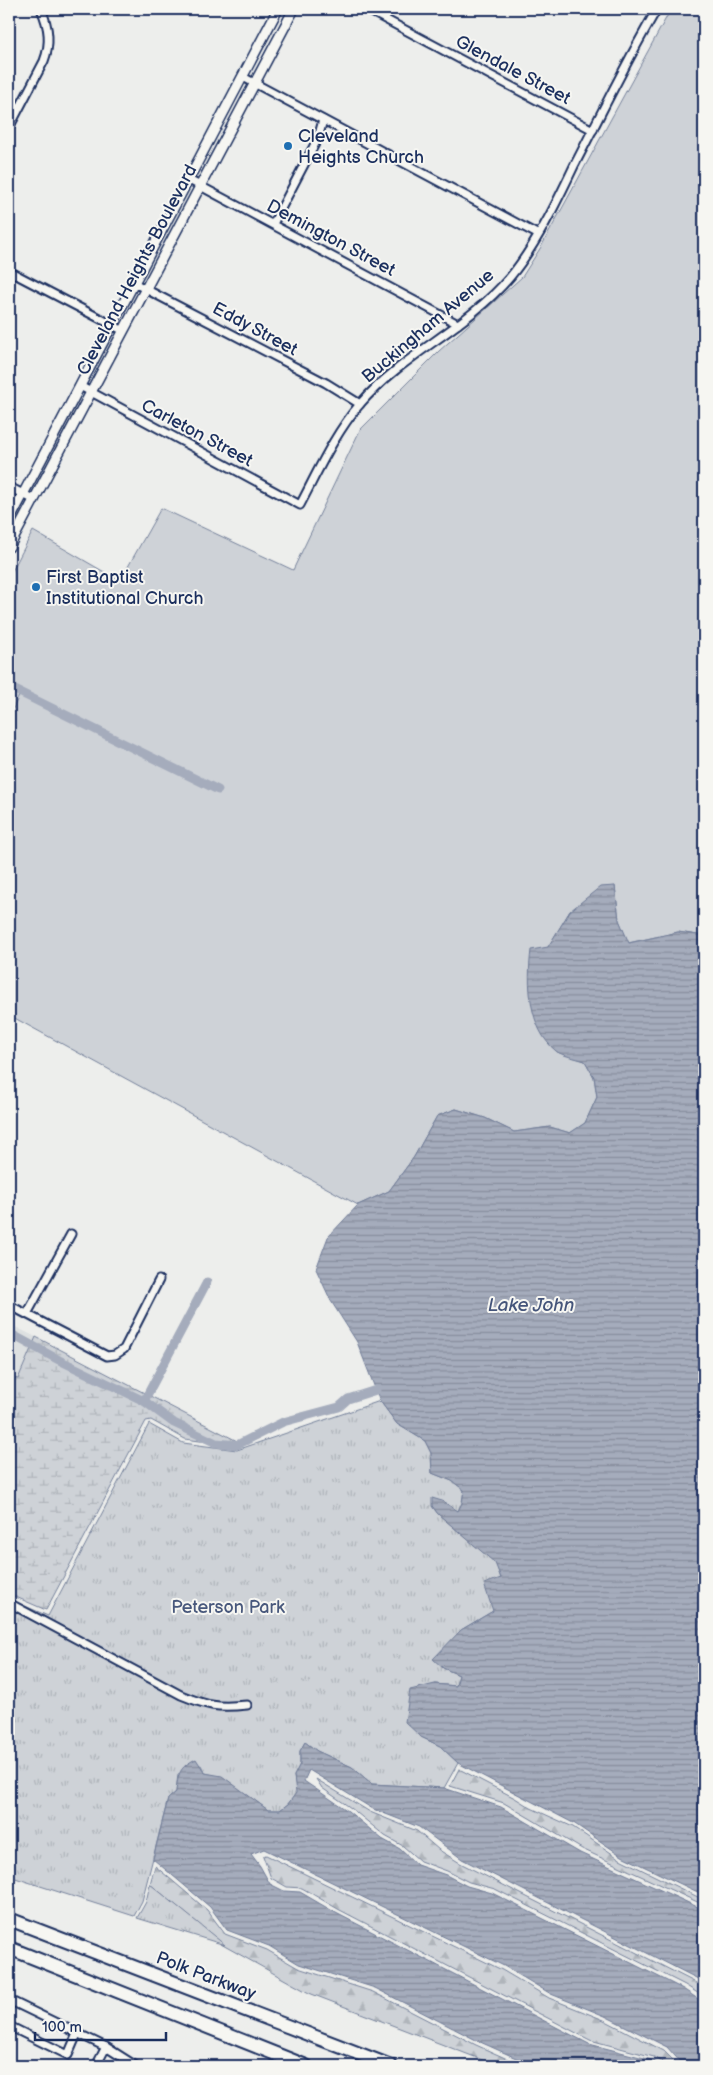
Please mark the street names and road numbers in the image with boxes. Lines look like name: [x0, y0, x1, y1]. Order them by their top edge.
street label: Glendale Street: [452, 31, 574, 109]
street label: Cleveland Heights Boulevard: [73, 161, 201, 379]
street label: Demington Street: [263, 195, 399, 281]
street label: Buckingham Avenue: [358, 264, 498, 387]
street label: Eddy Street: [209, 298, 302, 360]
street label: Carleton Street: [138, 395, 257, 471]
street label: Polk Parkway: [153, 1947, 260, 2005]

